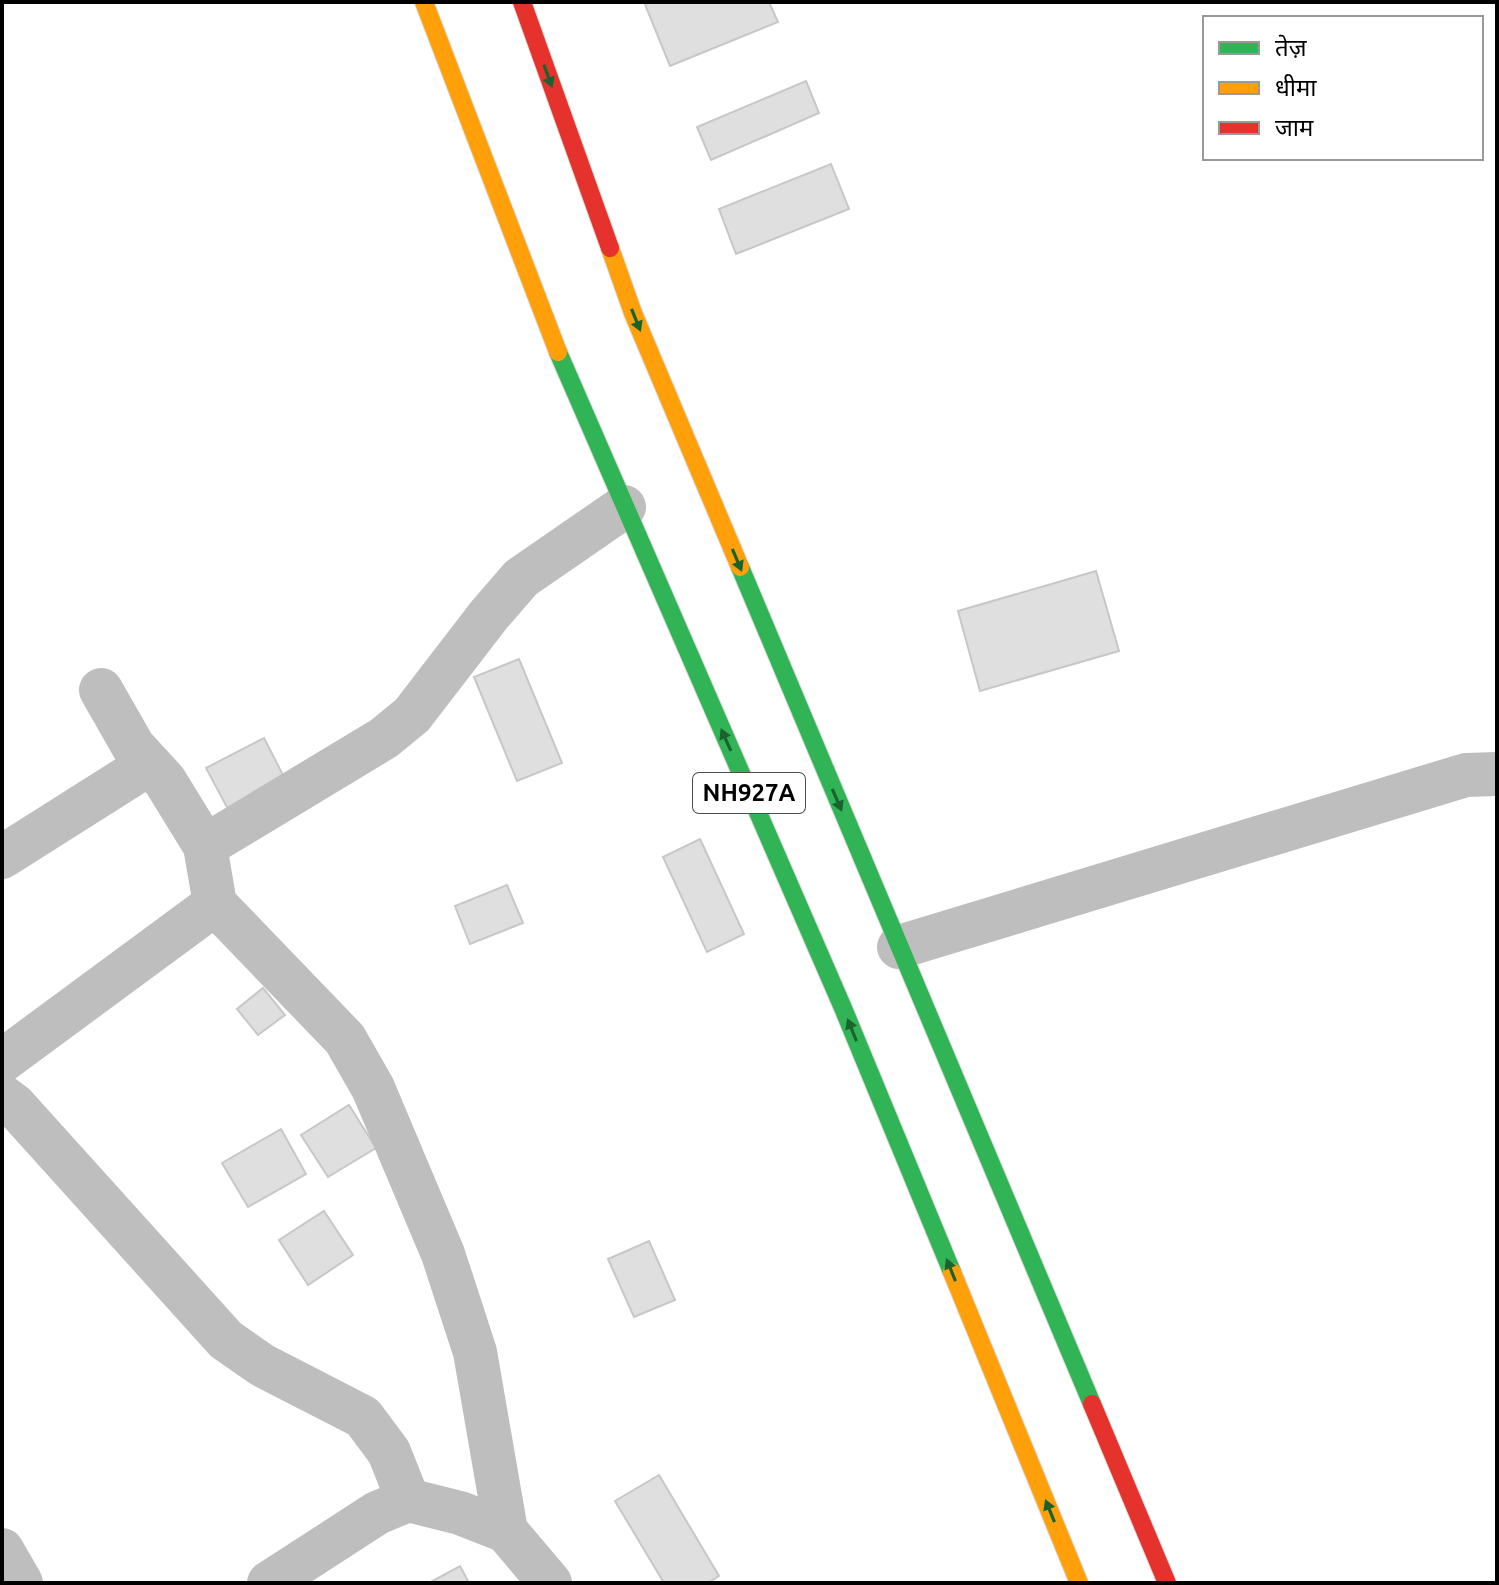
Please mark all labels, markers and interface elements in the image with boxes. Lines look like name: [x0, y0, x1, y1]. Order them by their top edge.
legend: [1203, 16, 1483, 160]
text: तेज़: [1275, 34, 1308, 61]
one-way arrow: [543, 64, 555, 88]
text: धीमा: [1275, 74, 1317, 101]
text: जाम: [1275, 114, 1314, 141]
one-way arrow: [630, 308, 643, 332]
one-way arrow: [730, 548, 743, 572]
one-way arrow: [719, 728, 733, 752]
road number: NH927A: [693, 773, 805, 813]
one-way arrow: [831, 788, 844, 812]
one-way arrow: [845, 1018, 858, 1042]
one-way arrow: [944, 1258, 957, 1282]
one-way arrow: [1043, 1499, 1056, 1523]

